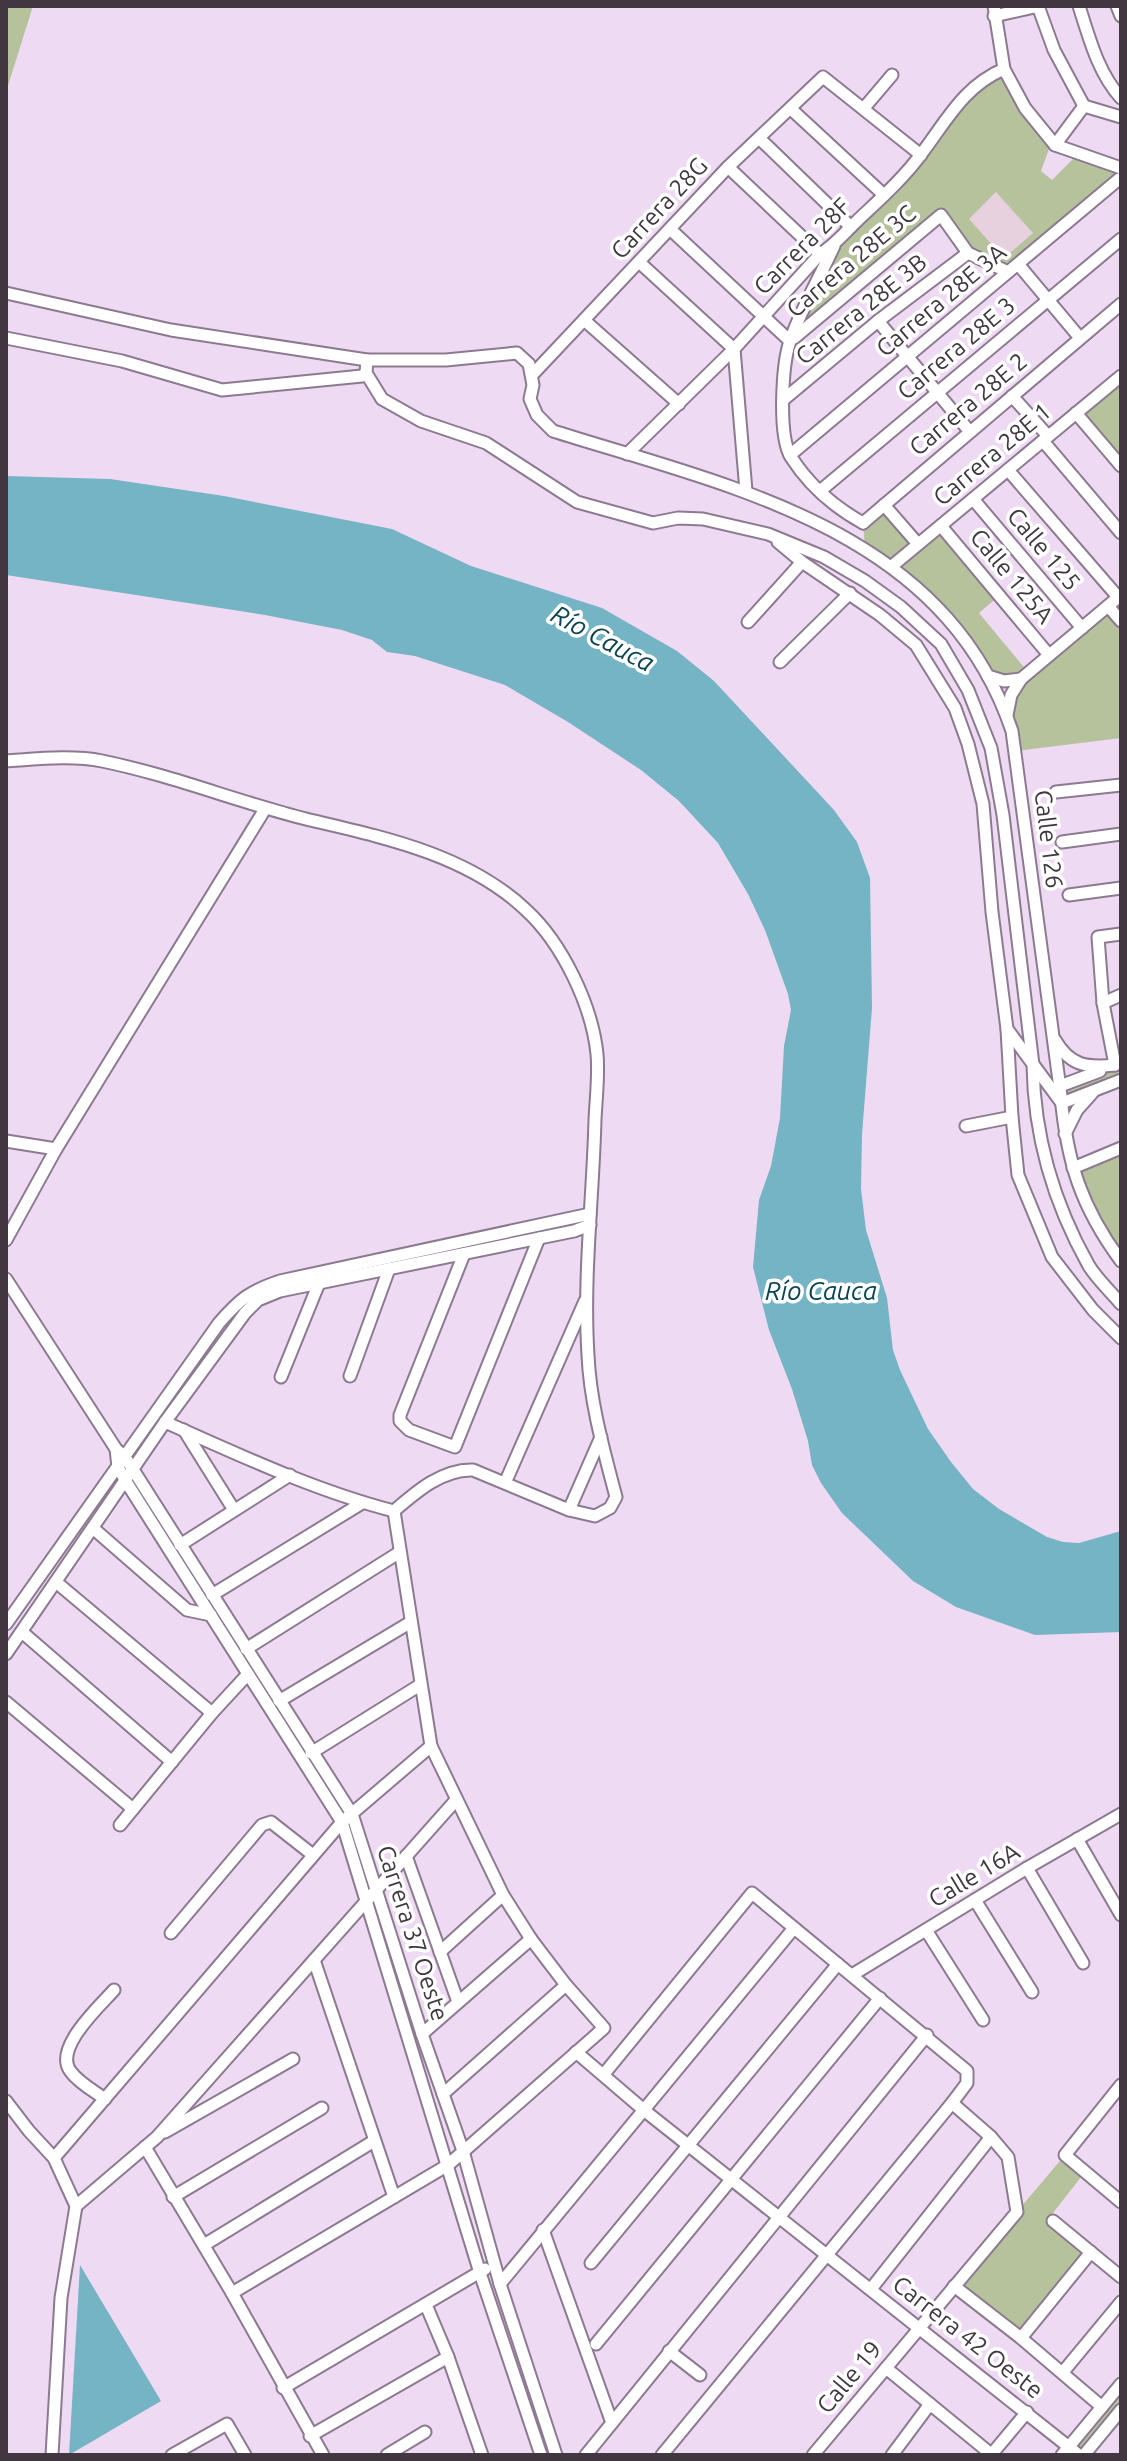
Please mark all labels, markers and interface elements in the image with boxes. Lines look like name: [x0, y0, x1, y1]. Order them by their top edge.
street label: Carrera 28G: [605, 152, 713, 264]
street label: Carrera 28F: [748, 192, 856, 300]
street label: Carrera 28E 3C: [781, 199, 921, 323]
street label: Carrera 28E 3A: [870, 237, 1012, 363]
street label: Carrera 28E 3B: [790, 248, 932, 370]
street label: Carrera 28E 3: [891, 290, 1021, 406]
street label: Carrera 28E 2: [904, 347, 1032, 461]
street label: Carrera 28E 1: [928, 397, 1056, 511]
street label: Calle 125: [1002, 502, 1086, 596]
street label: Calle 125A: [965, 523, 1059, 629]
water label: Río Cauca: [547, 599, 659, 677]
street label: Calle 126: [1030, 788, 1068, 890]
water label: Río Cauca: [765, 1276, 877, 1305]
street label: Calle 16A: [924, 1837, 1025, 1913]
street label: Carrera 37 Oeste: [372, 1842, 454, 2024]
street label: Carrera 42 Oeste: [888, 2270, 1048, 2404]
street label: Calle 19: [811, 2336, 887, 2418]

